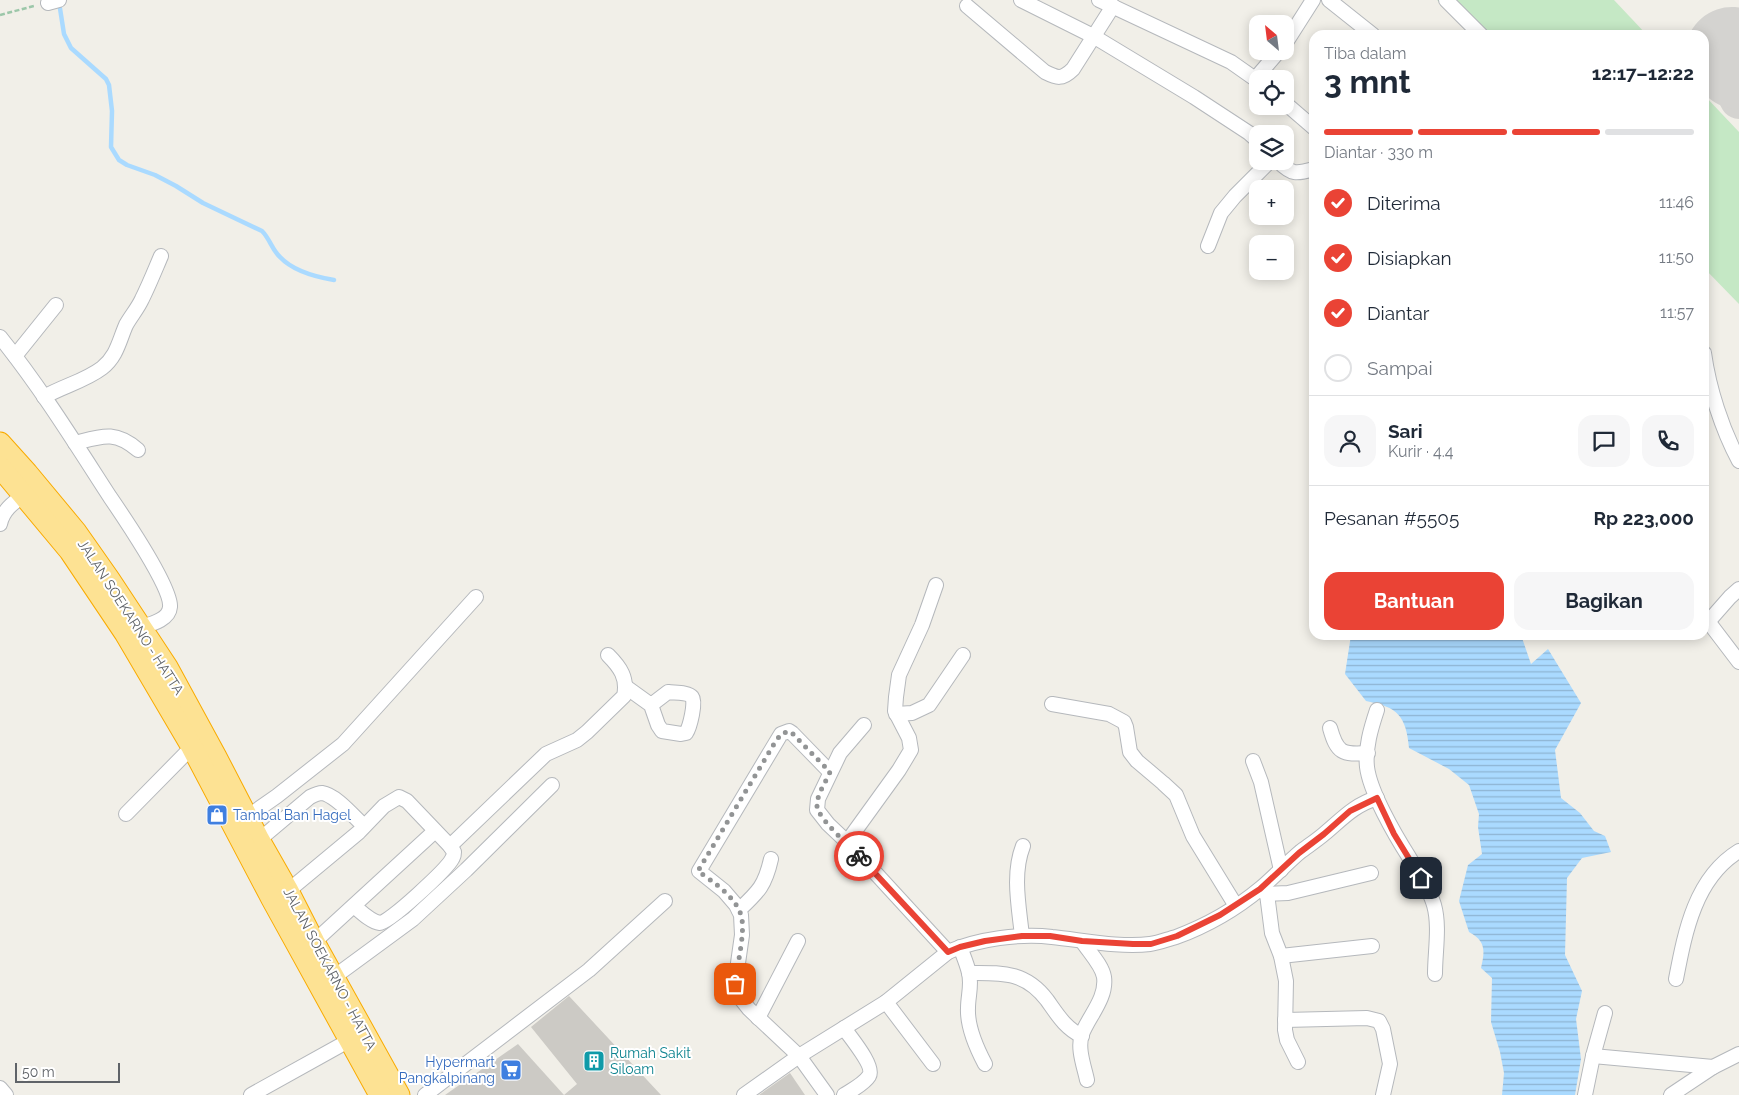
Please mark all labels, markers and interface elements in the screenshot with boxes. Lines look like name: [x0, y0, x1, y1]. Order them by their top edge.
north arrow: [1249, 15, 1294, 60]
map controls: [1249, 15, 1294, 280]
text: Tiba dalam: [1324, 44, 1406, 63]
text: 12:17–12:22: [1592, 62, 1694, 84]
text: 3 mnt: [1324, 63, 1411, 100]
button: locate: [1249, 70, 1294, 115]
button: layers: [1249, 125, 1294, 170]
text: Diantar · 330 m: [1324, 143, 1433, 162]
button: +: [1249, 180, 1294, 225]
icon: check: [1324, 189, 1352, 217]
text: Diterima: [1367, 192, 1441, 214]
text: 11:46: [1659, 193, 1694, 212]
button: −: [1249, 235, 1294, 280]
icon: check: [1324, 244, 1352, 272]
text: Disiapkan: [1367, 247, 1452, 269]
text: 11:50: [1659, 248, 1694, 267]
icon: check: [1324, 299, 1352, 327]
text: Diantar: [1367, 302, 1429, 324]
text: 11:57: [1660, 303, 1694, 322]
text: Sampai: [1367, 357, 1433, 379]
button: person: [1324, 415, 1376, 467]
button: chat: [1578, 415, 1630, 467]
button: phone: [1642, 415, 1694, 467]
text: Sari: [1388, 420, 1423, 442]
text: Kurir · 4.4: [1388, 442, 1454, 461]
text: Pesanan #5505: [1324, 507, 1459, 529]
text: Rp 223,000: [1593, 507, 1694, 529]
street label: JALAN SOEKARNO - HATTA: [75, 536, 188, 698]
button: Bantuan: [1324, 572, 1504, 630]
button: Bagikan: [1514, 572, 1694, 630]
shop icon: Tambal Ban Hagel: [205, 803, 229, 827]
place label: Tambal Ban Hagel: [233, 807, 351, 823]
courier: [834, 831, 884, 881]
icon: bike: [845, 842, 873, 870]
pin: [1400, 857, 1442, 899]
icon: home: [1407, 864, 1435, 892]
street label: JALAN SOEKARNO - HATTA: [280, 885, 380, 1054]
pin: [714, 963, 756, 1005]
icon: bag: [721, 970, 749, 998]
place label: Rumah Sakit Siloam: [610, 1045, 691, 1077]
building icon: Rumah Sakit Siloam: [582, 1049, 606, 1073]
place label: Hypermart Pangkalpinang: [399, 1054, 495, 1086]
supermarket icon: Hypermart Pangkalpinang: [499, 1058, 523, 1082]
scale bar: [15, 1060, 120, 1083]
text: 50 m: [22, 1064, 55, 1080]

